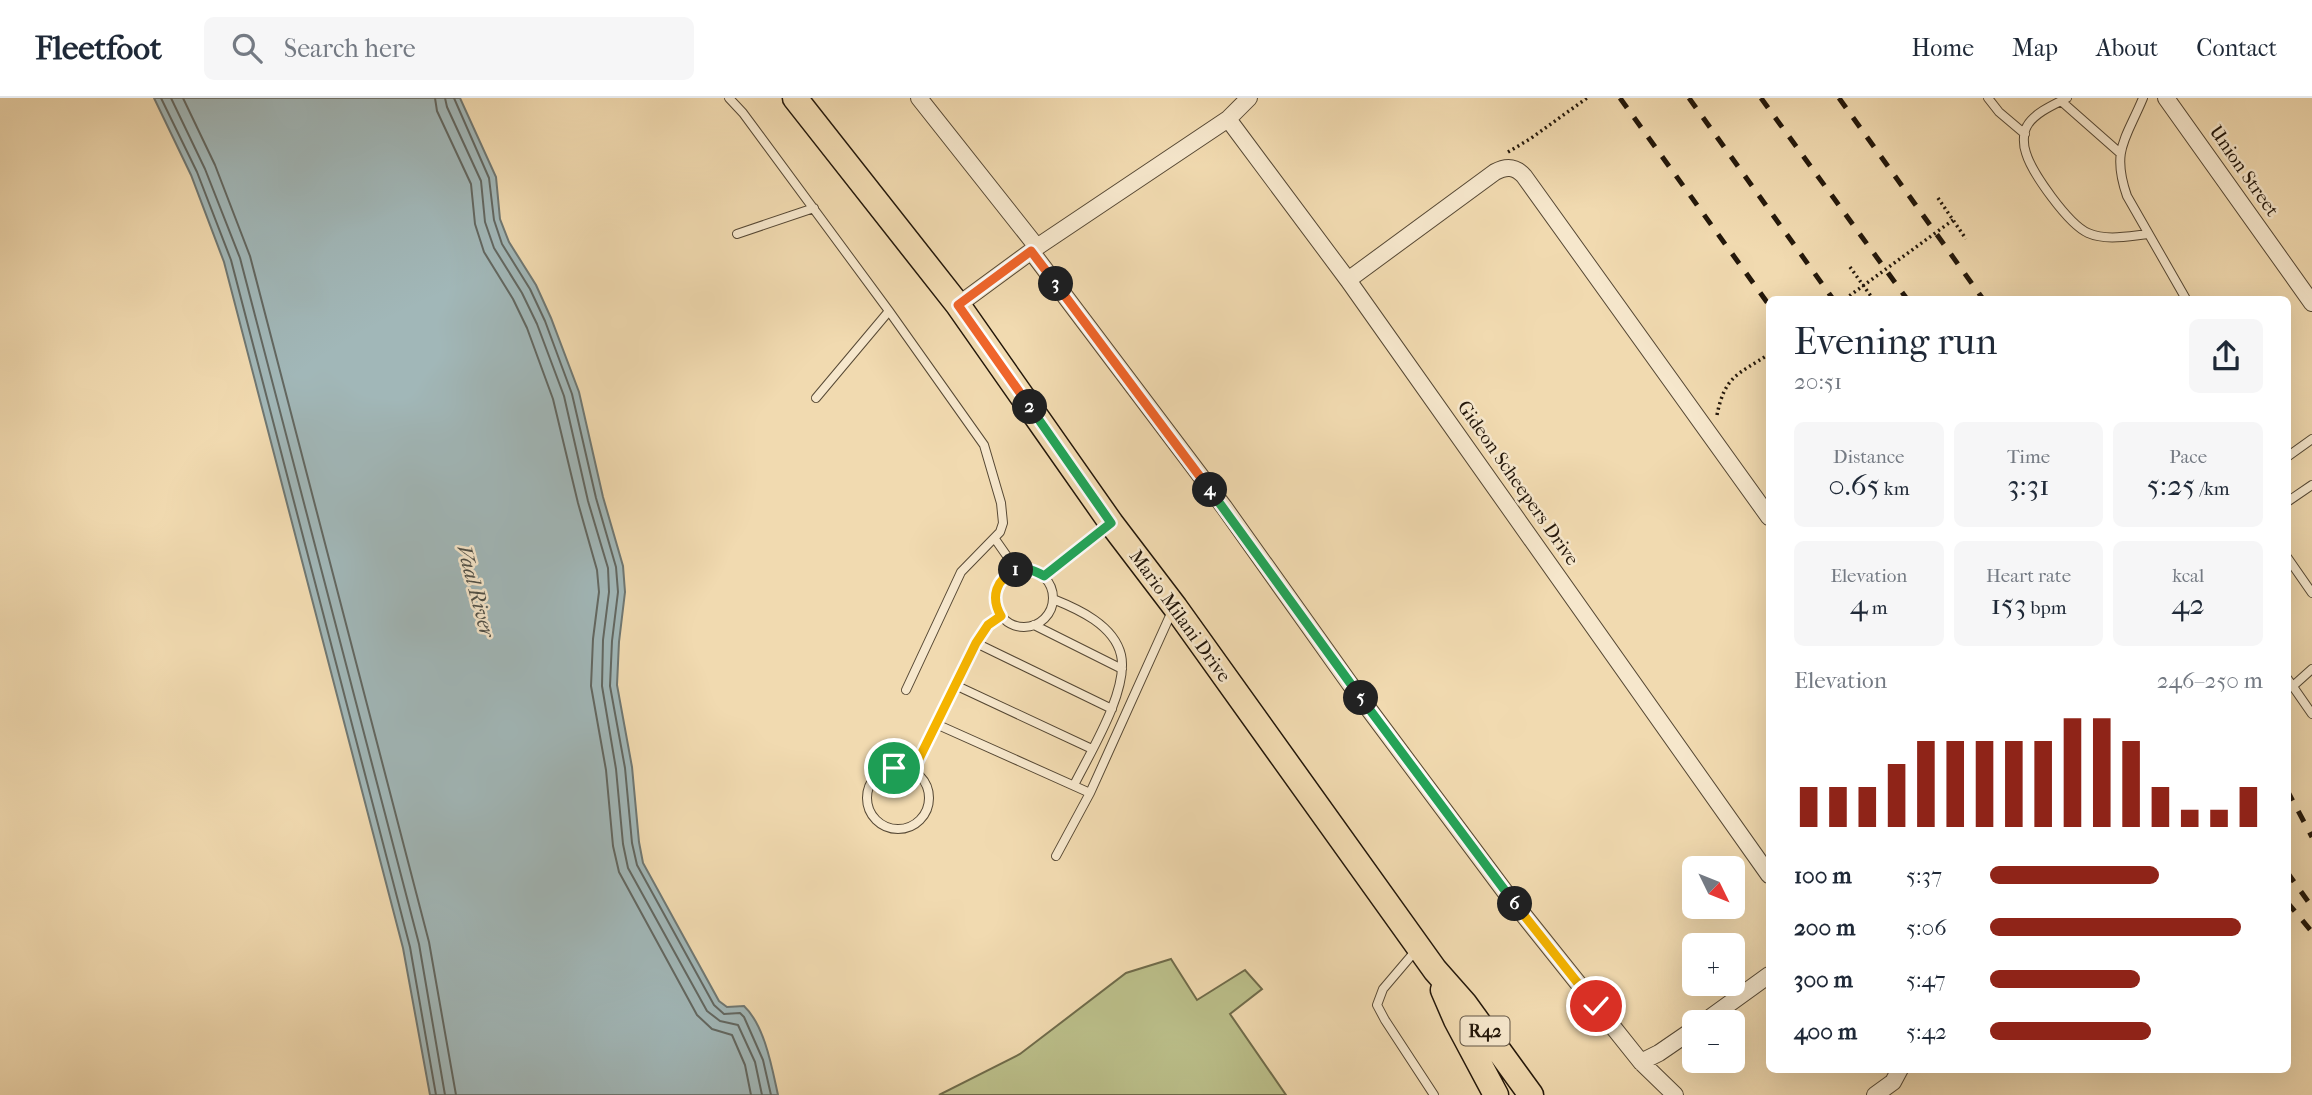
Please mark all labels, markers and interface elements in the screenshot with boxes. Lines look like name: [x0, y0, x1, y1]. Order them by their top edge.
search box: [204, 17, 694, 80]
text: Fleetfoot: [35, 29, 162, 68]
icon: search: [228, 29, 266, 67]
text: Search here: [284, 33, 416, 64]
text: Home: [1912, 34, 1974, 62]
text: Map: [2012, 34, 2058, 62]
text: About: [2096, 34, 2158, 62]
text: Contact: [2196, 34, 2277, 62]
street label: Union Street: [2205, 121, 2284, 221]
pin: 3: [1038, 266, 1074, 302]
text: 3: [1052, 272, 1059, 294]
text: Evening run: [1794, 319, 1997, 364]
button: share: [2189, 319, 2263, 393]
text: 20:51: [1794, 368, 1842, 395]
pin: 2: [1012, 390, 1048, 424]
text: 2: [1025, 395, 1034, 417]
street label: Gideon Scheepers Drive: [1453, 396, 1583, 570]
text: Distance: [1833, 446, 1905, 468]
text: Time: [2007, 446, 2050, 468]
text: Pace: [2169, 446, 2207, 468]
text: 0.65: [1828, 468, 1880, 503]
text: 3:31: [2007, 468, 2050, 503]
text: 5:25: [2147, 468, 2195, 503]
pin: 4: [1192, 472, 1228, 508]
text: 4: [1204, 478, 1215, 500]
text: km: [1880, 478, 1909, 500]
text: /km: [2195, 478, 2230, 500]
water label: Vaal River: [452, 542, 500, 641]
street label: Mario Milani Drive: [1125, 546, 1235, 686]
pin: 1: [998, 552, 1034, 588]
text: 1: [1012, 558, 1019, 580]
text: Elevation: [1830, 565, 1907, 587]
text: Heart rate: [1986, 565, 2071, 587]
text: kcal: [2172, 565, 2204, 587]
text: 4: [1850, 587, 1868, 622]
text: 153: [1991, 587, 2026, 622]
text: 42: [2172, 587, 2205, 622]
text: m: [1868, 597, 1888, 619]
text: bpm: [2026, 597, 2066, 619]
text: Elevation: [1794, 667, 1887, 694]
text: 246–250 m: [2157, 667, 2263, 694]
pin: 5: [1344, 680, 1378, 716]
text: 5: [1356, 686, 1365, 708]
pin: [864, 738, 924, 798]
icon: arrive: [875, 749, 913, 787]
north arrow: [1682, 856, 1745, 919]
map controls: [1682, 856, 1745, 1073]
text: 100 m: [1794, 862, 1852, 889]
text: 5:37: [1906, 862, 1942, 889]
pin: 6: [1498, 886, 1532, 922]
text: 6: [1509, 892, 1520, 914]
text: 200 m: [1794, 914, 1855, 941]
text: 5:06: [1906, 914, 1947, 941]
button: +: [1682, 933, 1745, 996]
text: 300 m: [1794, 966, 1853, 993]
text: 5:47: [1906, 966, 1946, 993]
pin: [1566, 976, 1626, 1036]
icon: check: [1577, 987, 1615, 1025]
button: −: [1682, 1010, 1745, 1073]
road number: R42: [1460, 1016, 1510, 1046]
text: 400 m: [1794, 1018, 1857, 1045]
text: 5:42: [1906, 1018, 1947, 1045]

